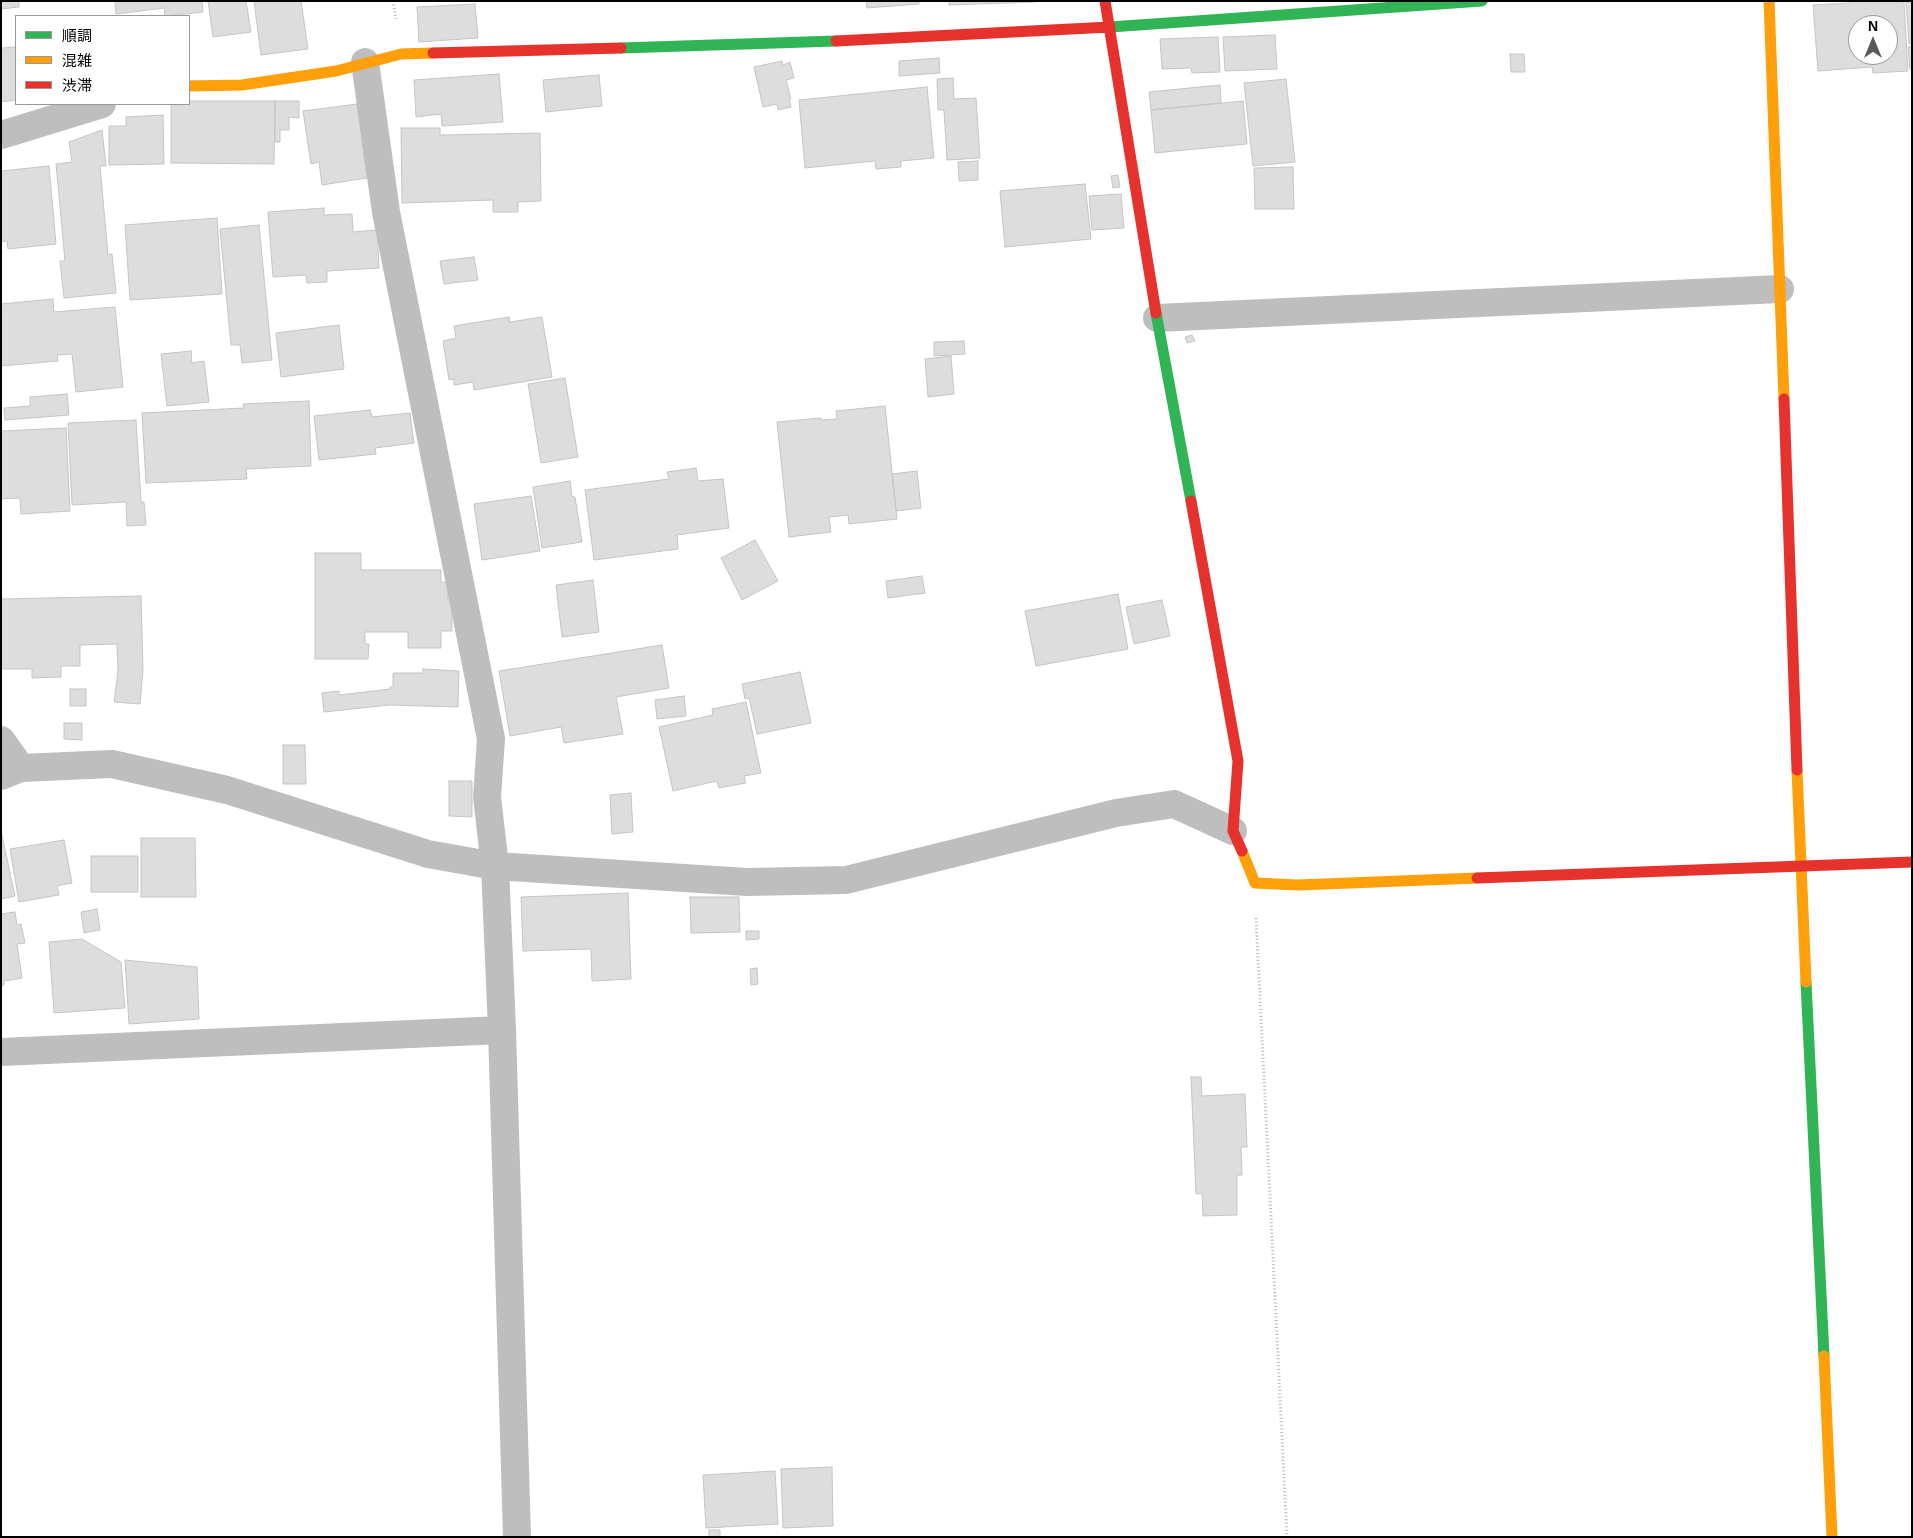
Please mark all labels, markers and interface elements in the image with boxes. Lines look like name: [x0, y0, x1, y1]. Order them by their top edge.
legend: [15, 15, 190, 105]
north arrow: [1848, 15, 1898, 65]
text: N: [1868, 18, 1878, 34]
text: 順調: [62, 27, 92, 44]
text: 混雑: [62, 52, 92, 69]
text: 渋滞: [62, 77, 92, 94]

